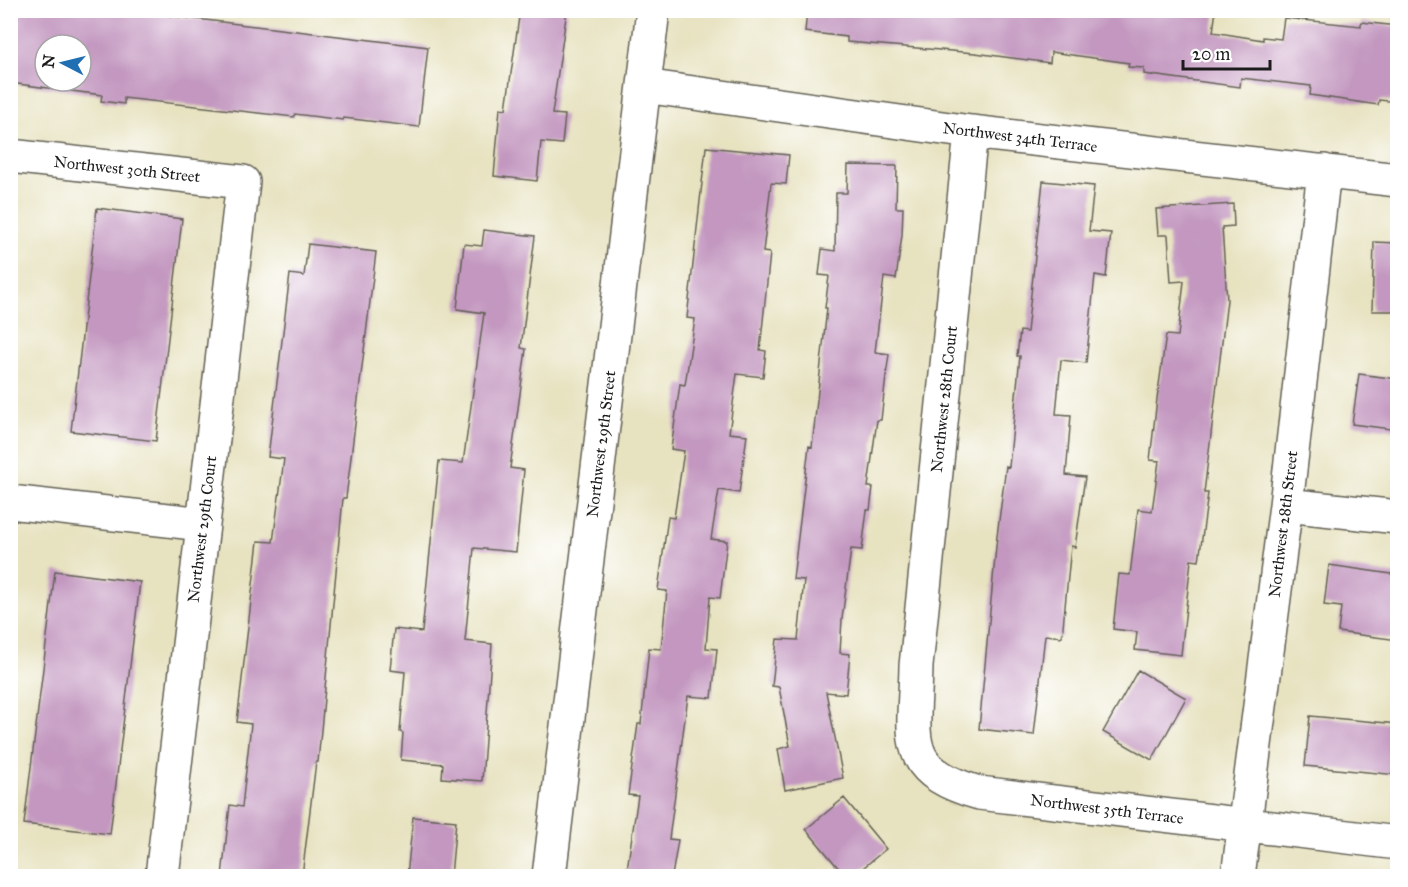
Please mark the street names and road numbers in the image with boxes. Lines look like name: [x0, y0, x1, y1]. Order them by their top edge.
street label: Northwest 34th Terrace: [942, 118, 1099, 156]
street label: Northwest 30th Street: [53, 152, 202, 186]
street label: Northwest 28th Court: [927, 324, 961, 473]
street label: Northwest 29th Street: [583, 369, 619, 519]
street label: Northwest 28th Street: [1265, 449, 1301, 599]
street label: Northwest 29th Court: [184, 454, 220, 603]
street label: Northwest 35th Terrace: [1029, 790, 1185, 828]

